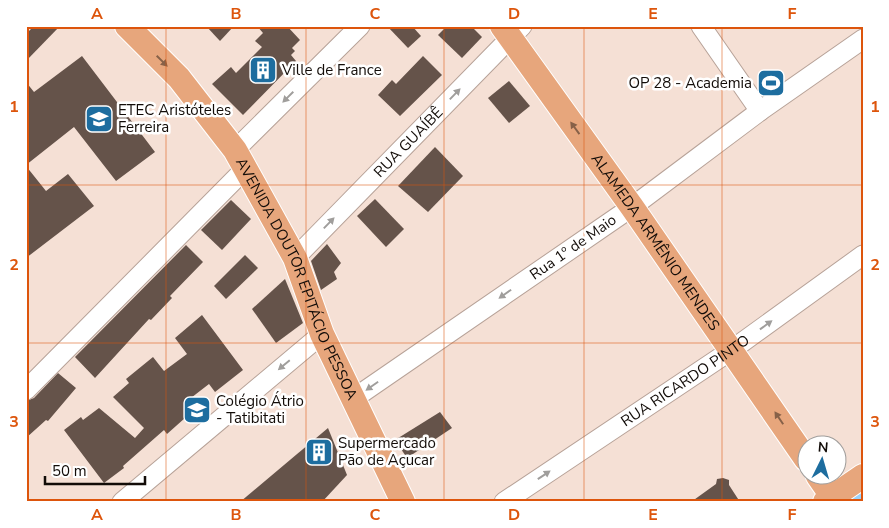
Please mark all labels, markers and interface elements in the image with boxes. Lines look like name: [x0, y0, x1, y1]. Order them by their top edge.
text: A: [91, 3, 103, 25]
text: B: [230, 3, 242, 25]
text: C: [370, 3, 381, 25]
text: D: [508, 3, 520, 25]
text: E: [648, 3, 658, 25]
text: F: [788, 3, 797, 25]
one-way arrow: [156, 54, 168, 66]
building icon: Ville de France: [248, 55, 278, 85]
place label: Ville de France: [281, 60, 382, 80]
sports icon: OP 28 - Academia: [756, 68, 786, 98]
place label: OP 28 - Academia: [628, 73, 752, 93]
one-way arrow: [449, 89, 461, 101]
one-way arrow: [282, 91, 294, 103]
text: 1: [9, 96, 19, 118]
text: 1: [870, 96, 880, 118]
place label: ETEC Aristóteles Ferreira: [118, 100, 231, 137]
street label: RUA GUAÍBÊ: [369, 103, 447, 182]
school or university icon: ETEC Aristóteles Ferreira: [84, 104, 114, 134]
one-way arrow: [570, 121, 580, 135]
street label: ALAMEDA ARMÊNIO MENDES: [587, 149, 724, 334]
street label: AVENIDA DOUTOR EPITÁCIO PESSOA: [231, 154, 362, 403]
street label: Rua 1º de Maio: [526, 210, 620, 284]
one-way arrow: [323, 217, 335, 229]
text: 2: [9, 254, 19, 276]
text: 2: [870, 254, 880, 276]
one-way arrow: [499, 289, 512, 299]
one-way arrow: [759, 320, 773, 330]
street label: RUA RICARDO PINTO: [617, 330, 754, 431]
one-way arrow: [279, 359, 291, 371]
one-way arrow: [365, 381, 378, 391]
place label: Colégio Átrio - Tatibitati: [216, 391, 304, 428]
school or university icon: Colégio Átrio - Tatibitati: [182, 395, 212, 425]
text: 3: [9, 411, 19, 433]
one-way arrow: [774, 411, 784, 425]
text: 3: [870, 411, 880, 433]
place label: Supermercado Pão de Açucar: [338, 433, 436, 470]
north arrow: [796, 436, 846, 486]
building icon: Supermercado Pão de Açucar: [304, 437, 334, 467]
text: N: [817, 438, 829, 457]
scale bar: [45, 453, 145, 485]
text: 50 m: [52, 461, 87, 481]
one-way arrow: [538, 470, 551, 480]
text: A: [91, 504, 103, 526]
text: B: [230, 504, 242, 526]
text: C: [370, 504, 381, 526]
text: D: [508, 504, 520, 526]
text: E: [648, 504, 658, 526]
text: F: [788, 504, 797, 526]

